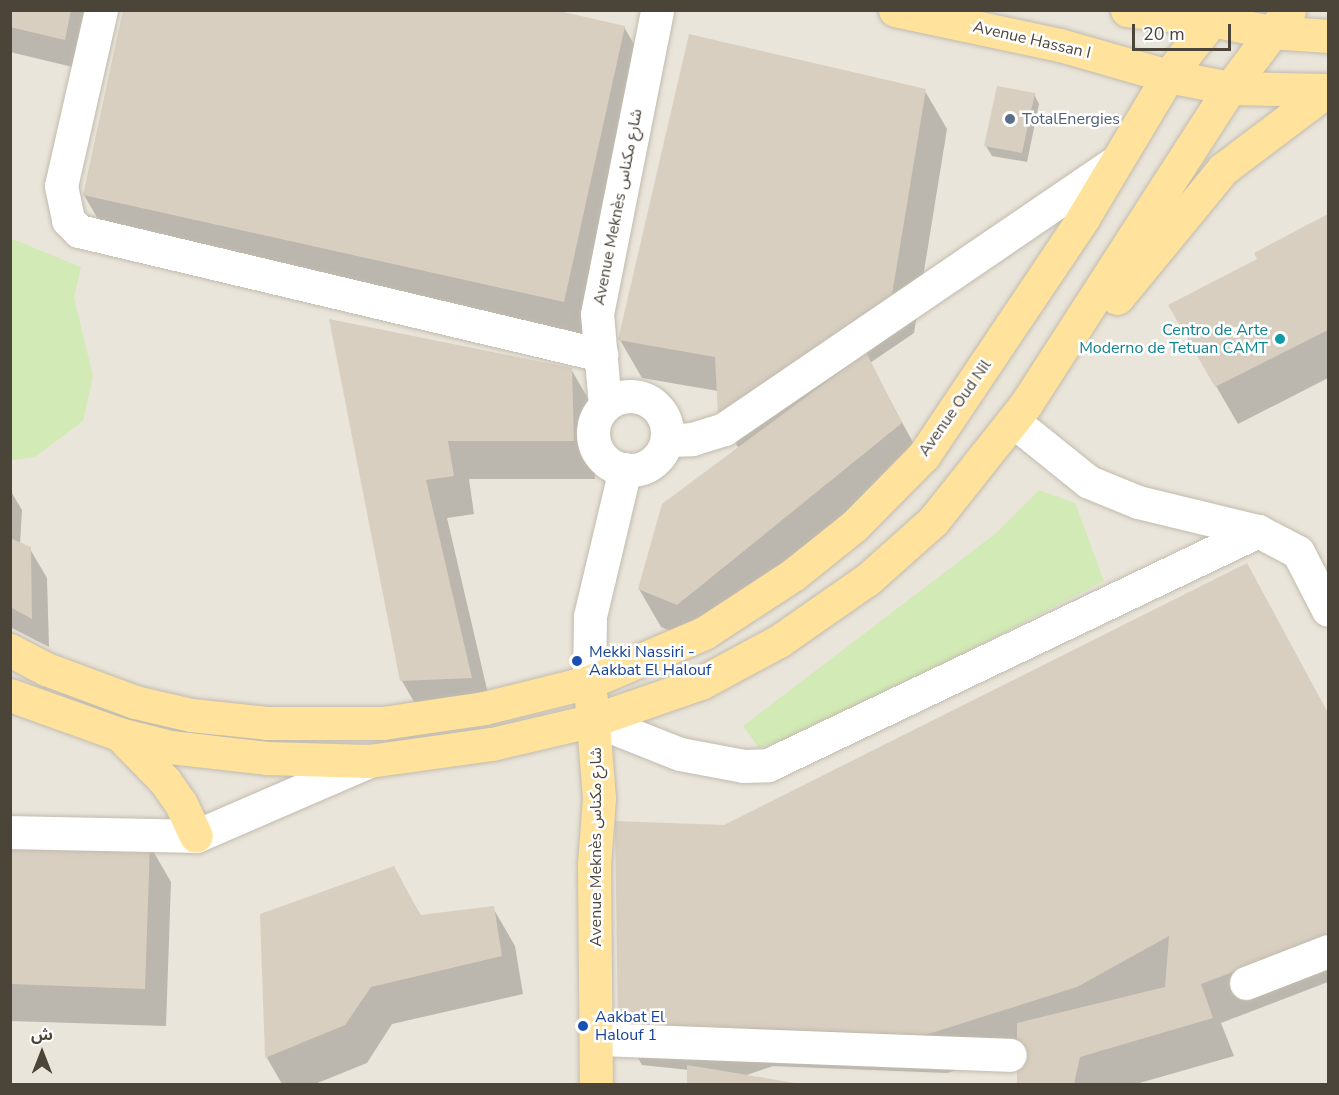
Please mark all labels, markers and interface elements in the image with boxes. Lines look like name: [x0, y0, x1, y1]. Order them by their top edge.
scale bar: [1135, 12, 1234, 50]
street label: Avenue Hassan I: [971, 17, 1093, 63]
text: 20 m: [1143, 22, 1185, 46]
street label: Avenue Meknès شارع مكناس: [590, 107, 646, 307]
place label: TotalEnergies: [1022, 109, 1120, 129]
marker: TotalEnergies: [1003, 112, 1017, 126]
place label: Centro de Arte Moderno de Tetuan CAMT: [1079, 320, 1268, 358]
marker: Centro de Arte Moderno de Tetuan CAMT: [1273, 332, 1287, 346]
street label: Avenue Oud Nil: [915, 356, 995, 460]
place label: Mekki Nassiri - Aakbat El Halouf: [589, 642, 711, 680]
marker: Mekki Nassiri - Aakbat El Halouf: [570, 654, 584, 668]
street label: Avenue Meknès شارع مكناس: [586, 747, 606, 947]
place label: Aakbat El Halouf 1: [595, 1007, 665, 1045]
marker: Aakbat El Halouf 1: [576, 1019, 590, 1033]
north arrow: [12, 1023, 72, 1083]
text: ش: [31, 1024, 53, 1046]

